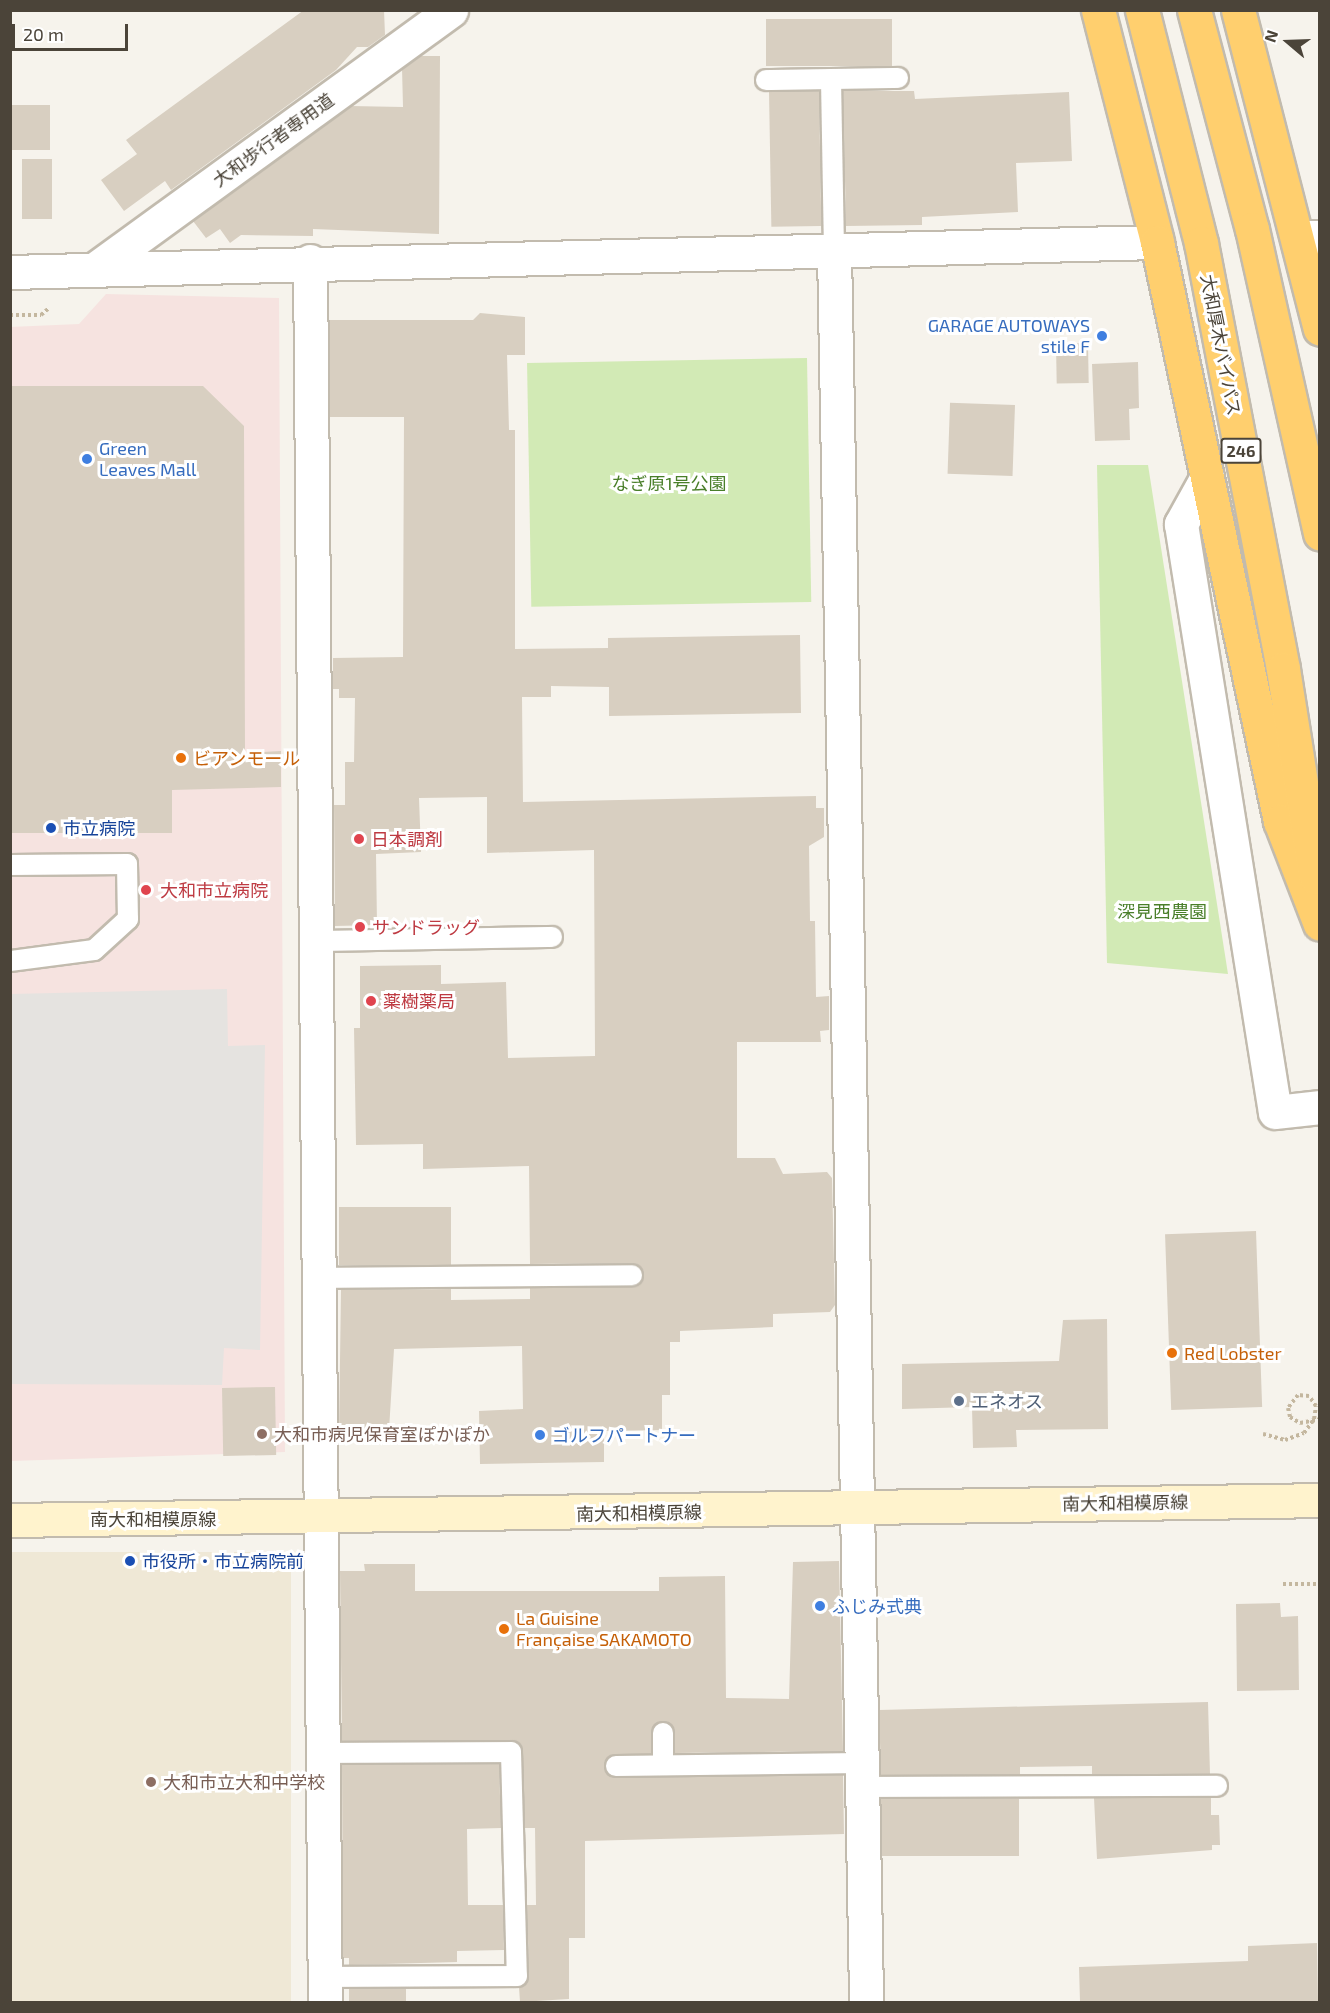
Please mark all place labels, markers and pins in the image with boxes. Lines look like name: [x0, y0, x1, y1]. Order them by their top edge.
place label: GARAGE AUTOWAYS stile F: [927, 315, 1090, 358]
marker: GARAGE AUTOWAYS stile F: [1095, 329, 1109, 343]
place label: Green Leaves Mall: [99, 438, 196, 480]
marker: Green Leaves Mall: [80, 452, 94, 466]
place label: ビアンモール: [193, 747, 301, 769]
marker: ビアンモール: [174, 751, 188, 765]
place label: 市立病院: [63, 817, 135, 839]
marker: 市立病院: [44, 821, 58, 835]
place label: 日本調剤: [371, 828, 443, 850]
marker: 日本調剤: [352, 832, 366, 846]
place label: 大和市立病院: [160, 879, 268, 901]
marker: 大和市立病院: [137, 881, 155, 899]
place label: サンドラッグ: [372, 916, 480, 938]
marker: サンドラッグ: [353, 920, 367, 934]
place label: 薬樹薬局: [383, 990, 455, 1012]
marker: 薬樹薬局: [364, 994, 378, 1008]
place label: Red Lobster: [1184, 1342, 1282, 1364]
marker: Red Lobster: [1165, 1346, 1179, 1360]
place label: エネオス: [971, 1390, 1043, 1412]
marker: エネオス: [952, 1394, 966, 1408]
place label: 大和市病児保育室ぽかぽか: [274, 1423, 490, 1445]
place label: ゴルフパートナー: [552, 1424, 696, 1446]
marker: 大和市病児保育室ぽかぽか: [255, 1427, 269, 1441]
marker: ゴルフパートナー: [533, 1428, 547, 1442]
place label: 市役所・市立病院前: [142, 1550, 304, 1572]
marker: 市役所・市立病院前: [123, 1554, 137, 1568]
place label: ふじみ式典: [832, 1595, 922, 1617]
marker: ふじみ式典: [813, 1599, 827, 1613]
place label: La Guisine Française SAKAMOTO: [516, 1608, 692, 1650]
marker: La Guisine Française SAKAMOTO: [497, 1622, 511, 1636]
place label: 大和市立大和中学校: [163, 1771, 325, 1793]
marker: 大和市立大和中学校: [144, 1775, 158, 1789]

